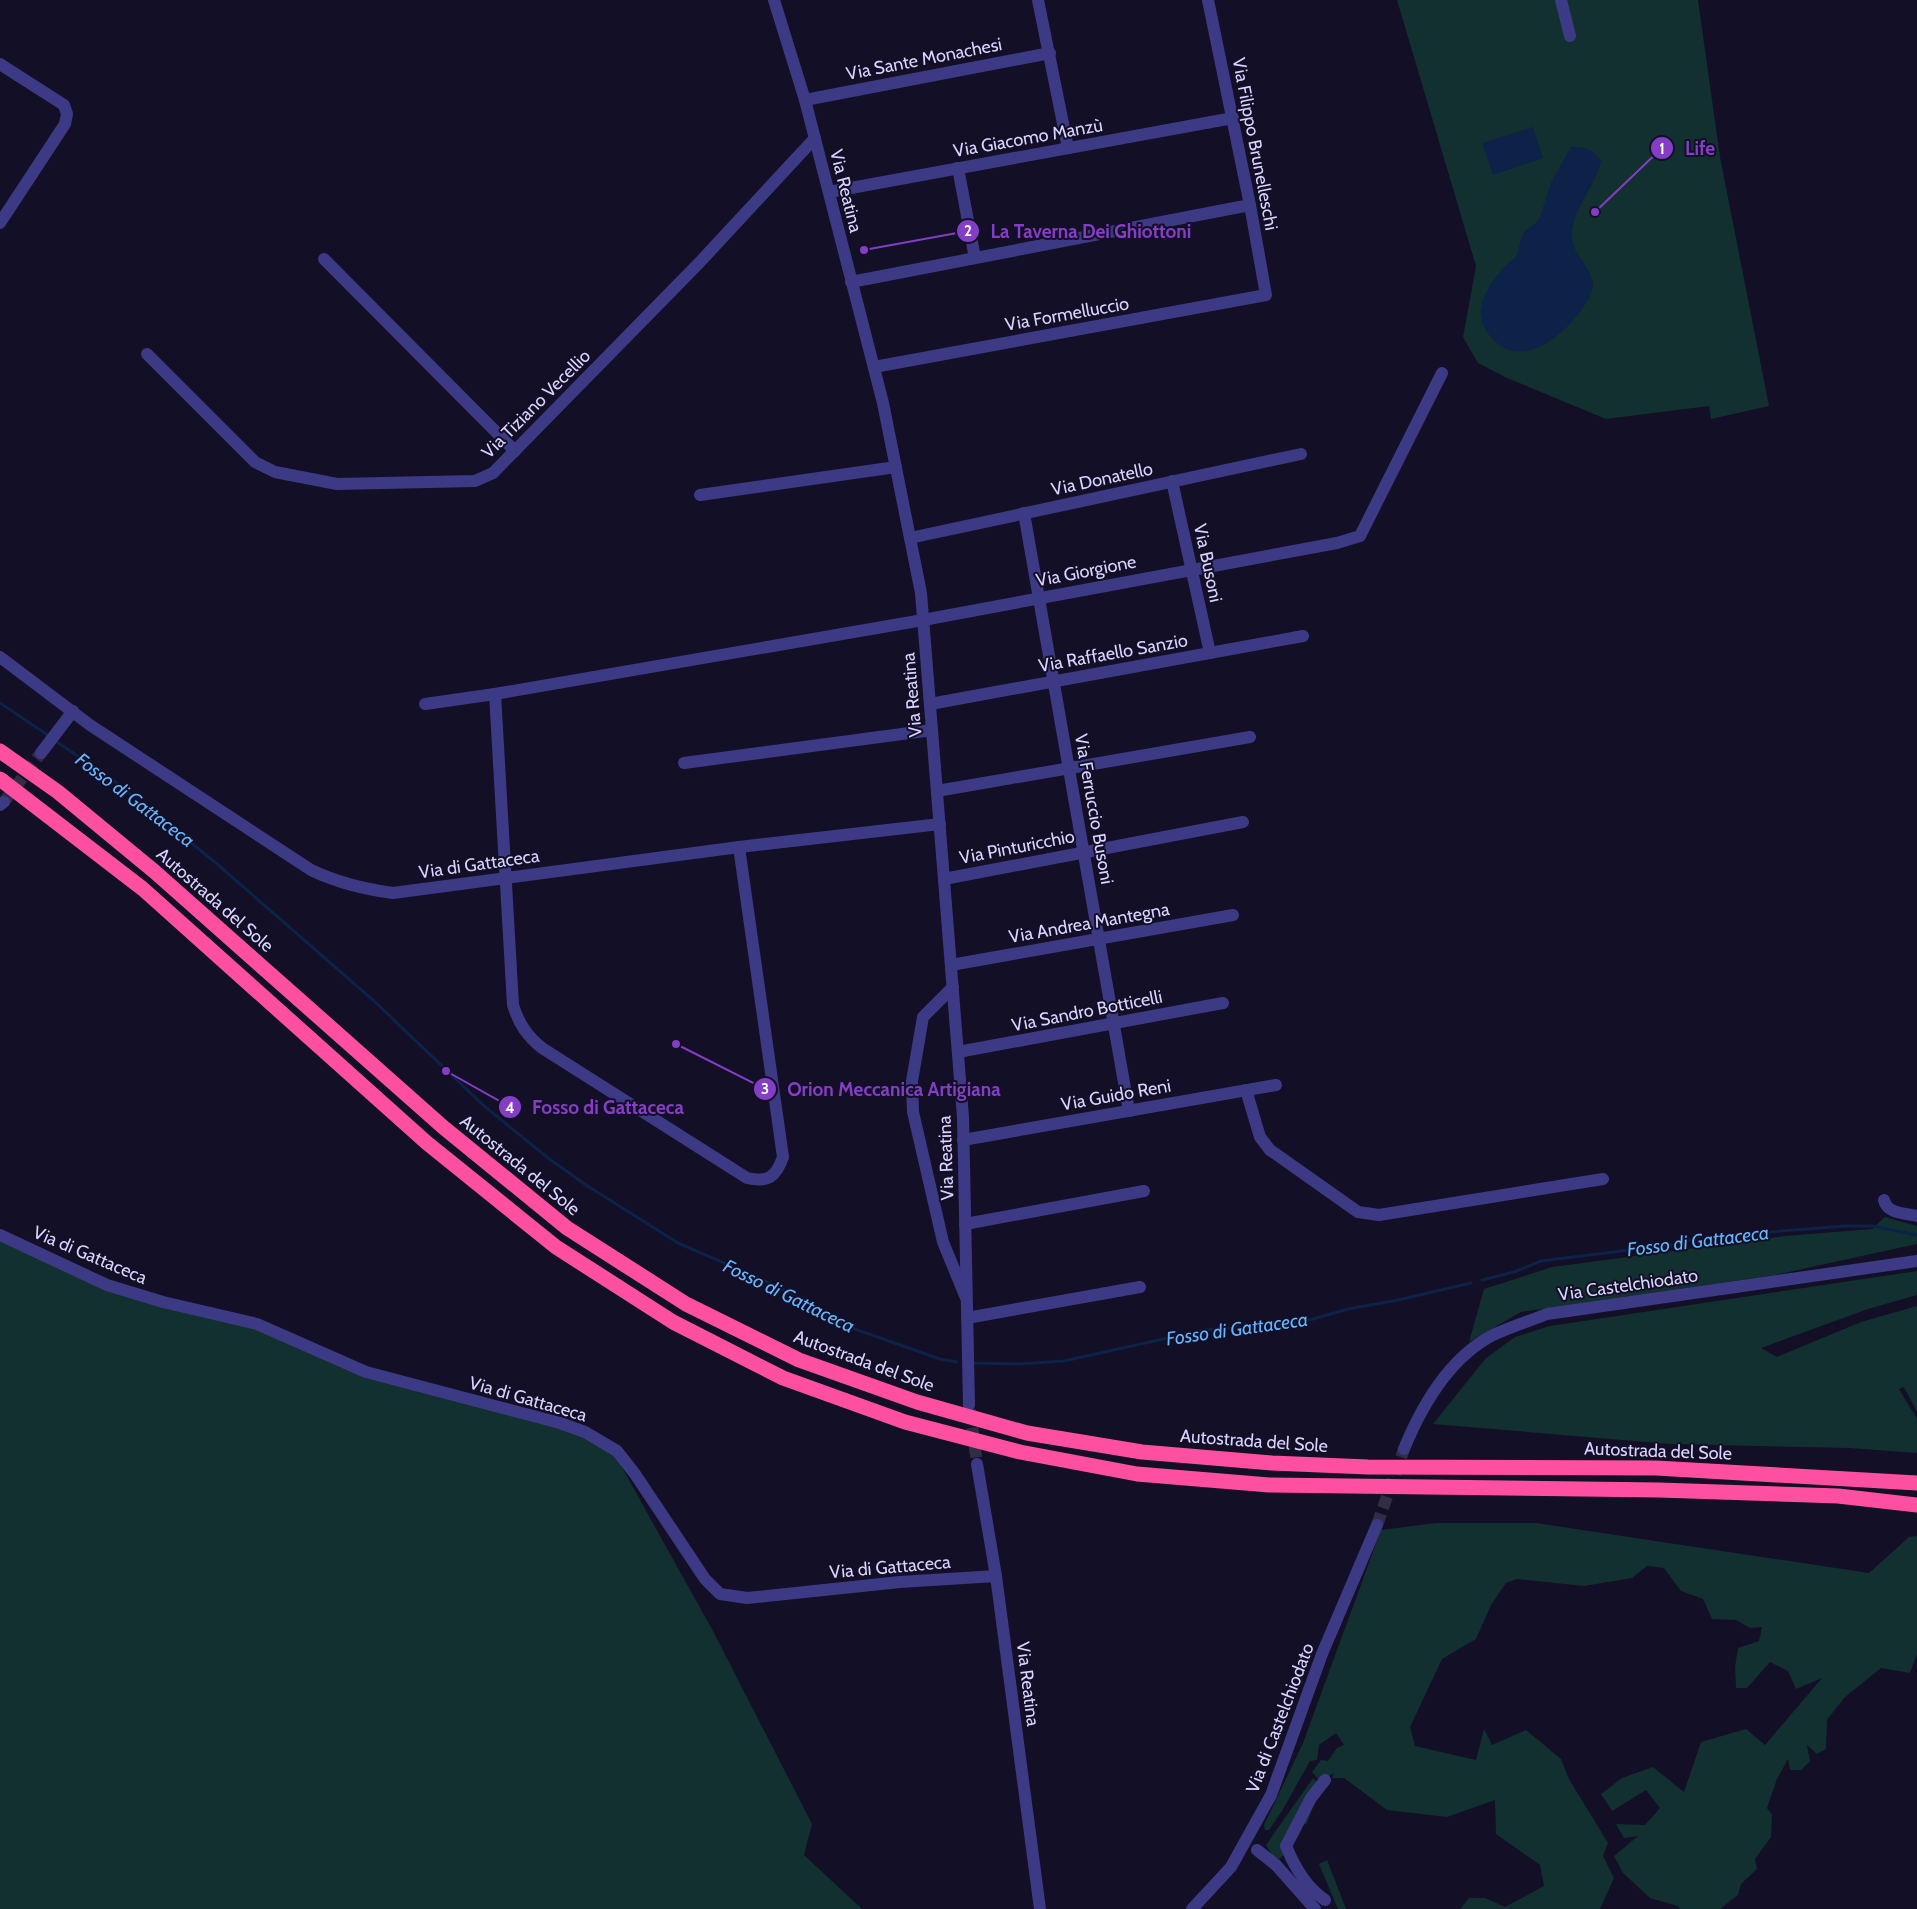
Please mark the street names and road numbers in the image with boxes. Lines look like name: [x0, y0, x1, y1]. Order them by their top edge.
street label: Via Sante Monachesi: [844, 33, 1004, 85]
street label: Via Filippo Brunelleschi: [1227, 56, 1283, 232]
street label: Via Giacomo Manzù: [951, 114, 1105, 162]
street label: Via Reatina: [825, 147, 867, 235]
street label: Via Formelluccio: [1003, 292, 1131, 336]
street label: Via Tiziano Vecellio: [477, 345, 595, 463]
street label: Via Donatello: [1049, 457, 1155, 500]
street label: Via Busoni: [1189, 522, 1227, 604]
street label: Via Giorgione: [1034, 550, 1138, 592]
street label: Via Raffaello Sanzio: [1037, 629, 1189, 677]
street label: Via Reatina: [897, 651, 927, 738]
street label: Via Ferruccio Busoni: [1070, 732, 1118, 886]
street label: Via Pinturicchio: [958, 825, 1077, 869]
street label: Autostrada del Sole: [152, 843, 278, 957]
street label: Via di Gattaceca: [417, 845, 541, 883]
street label: Via Andrea Mantegna: [1007, 898, 1171, 948]
street label: Via Sandro Botticelli: [1010, 986, 1164, 1036]
street label: Via Guido Reni: [1059, 1075, 1173, 1115]
street label: Autostrada del Sole: [456, 1110, 584, 1220]
street label: Via Reatina: [934, 1115, 958, 1201]
street label: Via di Gattaceca: [30, 1221, 151, 1289]
street label: Via Castelchiodato: [1557, 1264, 1699, 1306]
street label: Autostrada del Sole: [791, 1325, 937, 1397]
street label: Via di Gattaceca: [467, 1372, 590, 1426]
street label: Autostrada del Sole: [1179, 1425, 1329, 1457]
street label: Autostrada del Sole: [1584, 1437, 1732, 1465]
street label: Via di Gattaceca: [828, 1551, 952, 1583]
street label: Via Reatina: [1012, 1640, 1044, 1728]
street label: Via di Castelchiodato: [1241, 1640, 1319, 1796]

